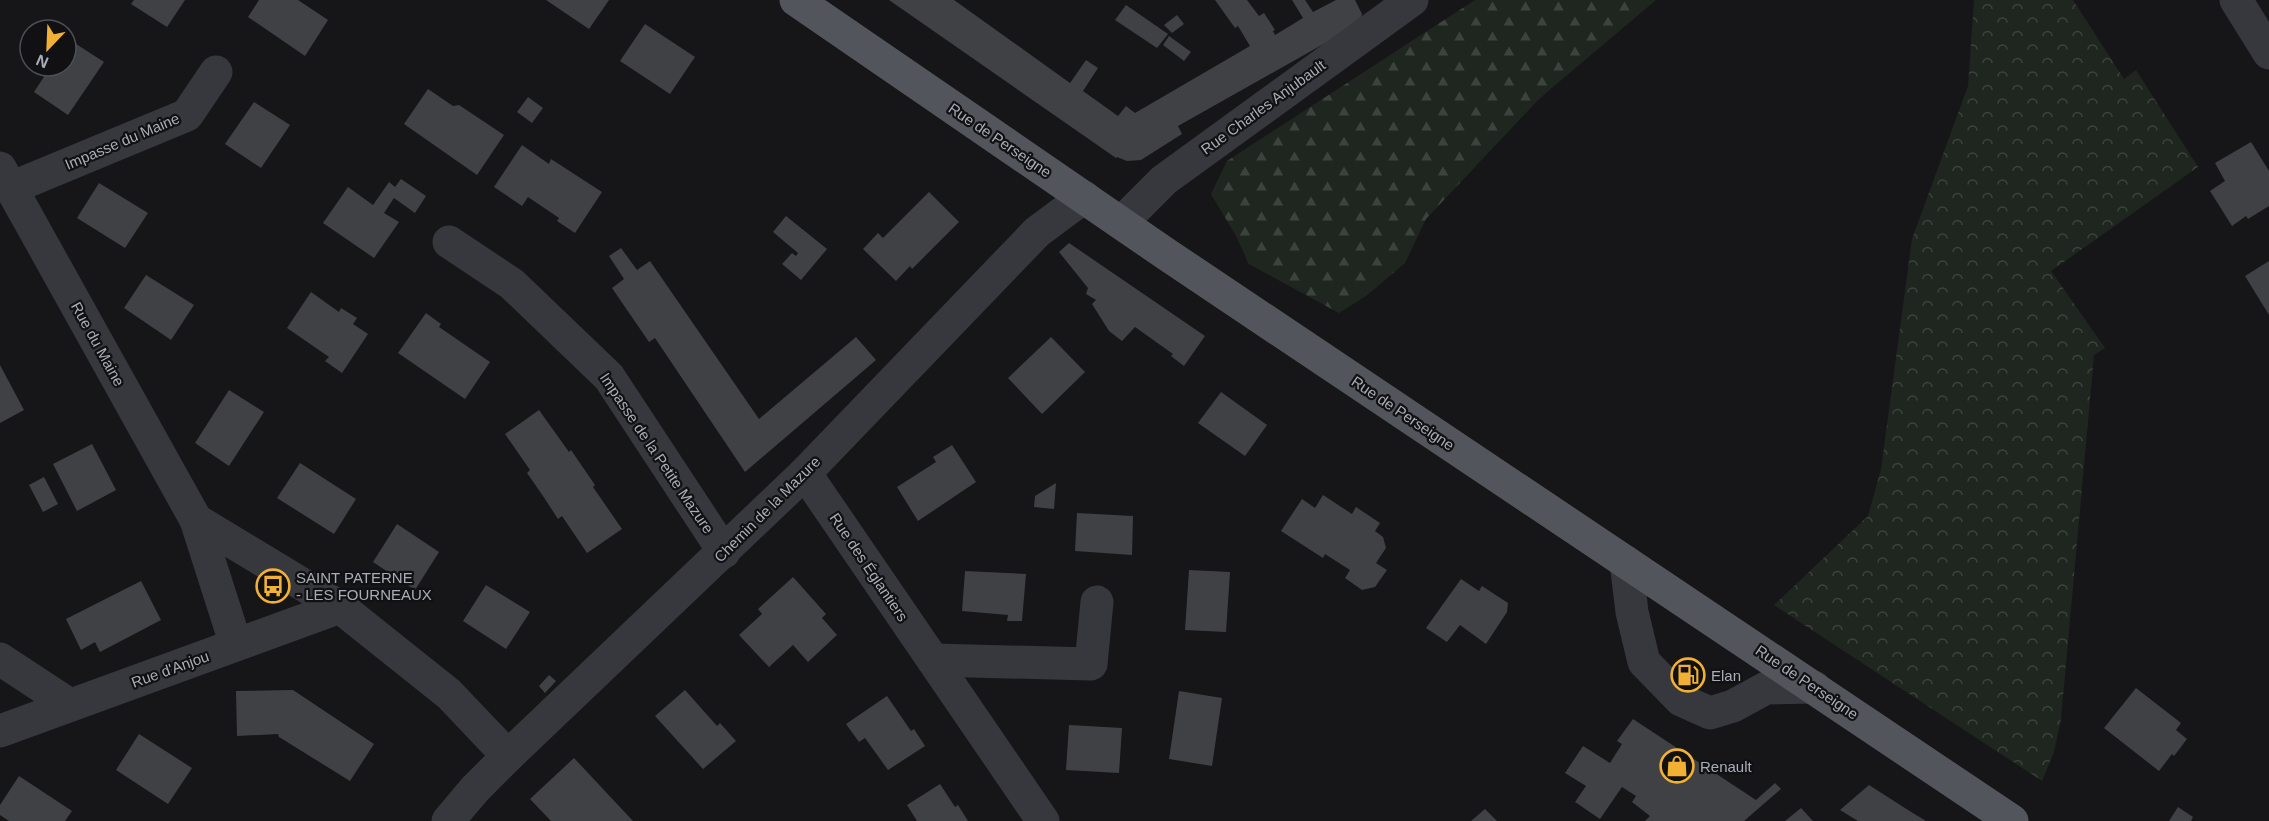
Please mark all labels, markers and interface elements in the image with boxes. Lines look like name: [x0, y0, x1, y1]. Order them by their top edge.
north arrow: [18, 18, 78, 78]
text: N: [34, 51, 51, 71]
street label: Rue Charles Anjubault: [1198, 56, 1329, 158]
street label: Rue de Perseigne: [945, 99, 1055, 181]
street label: Impasse du Maine: [62, 109, 182, 173]
street label: Rue du Maine: [68, 299, 128, 389]
street label: Impasse de la Petite Mazure: [597, 369, 717, 537]
street label: Rue de Perseigne: [1348, 372, 1458, 454]
street label: Chemin de la Mazure: [711, 453, 823, 565]
street label: Rue des Églantiers: [827, 510, 911, 624]
bus stop icon: SAINT PATERNE - LES FOURNEAUX: [255, 568, 291, 604]
place label: SAINT PATERNE - LES FOURNEAUX: [296, 569, 432, 603]
street label: Rue de Perseigne: [1752, 641, 1862, 723]
street label: Rue d'Anjou: [129, 647, 211, 691]
fuel station icon: Elan: [1670, 657, 1706, 693]
place label: Elan: [1711, 667, 1741, 684]
shop icon: Renault: [1659, 748, 1695, 784]
place label: Renault: [1700, 758, 1753, 775]

